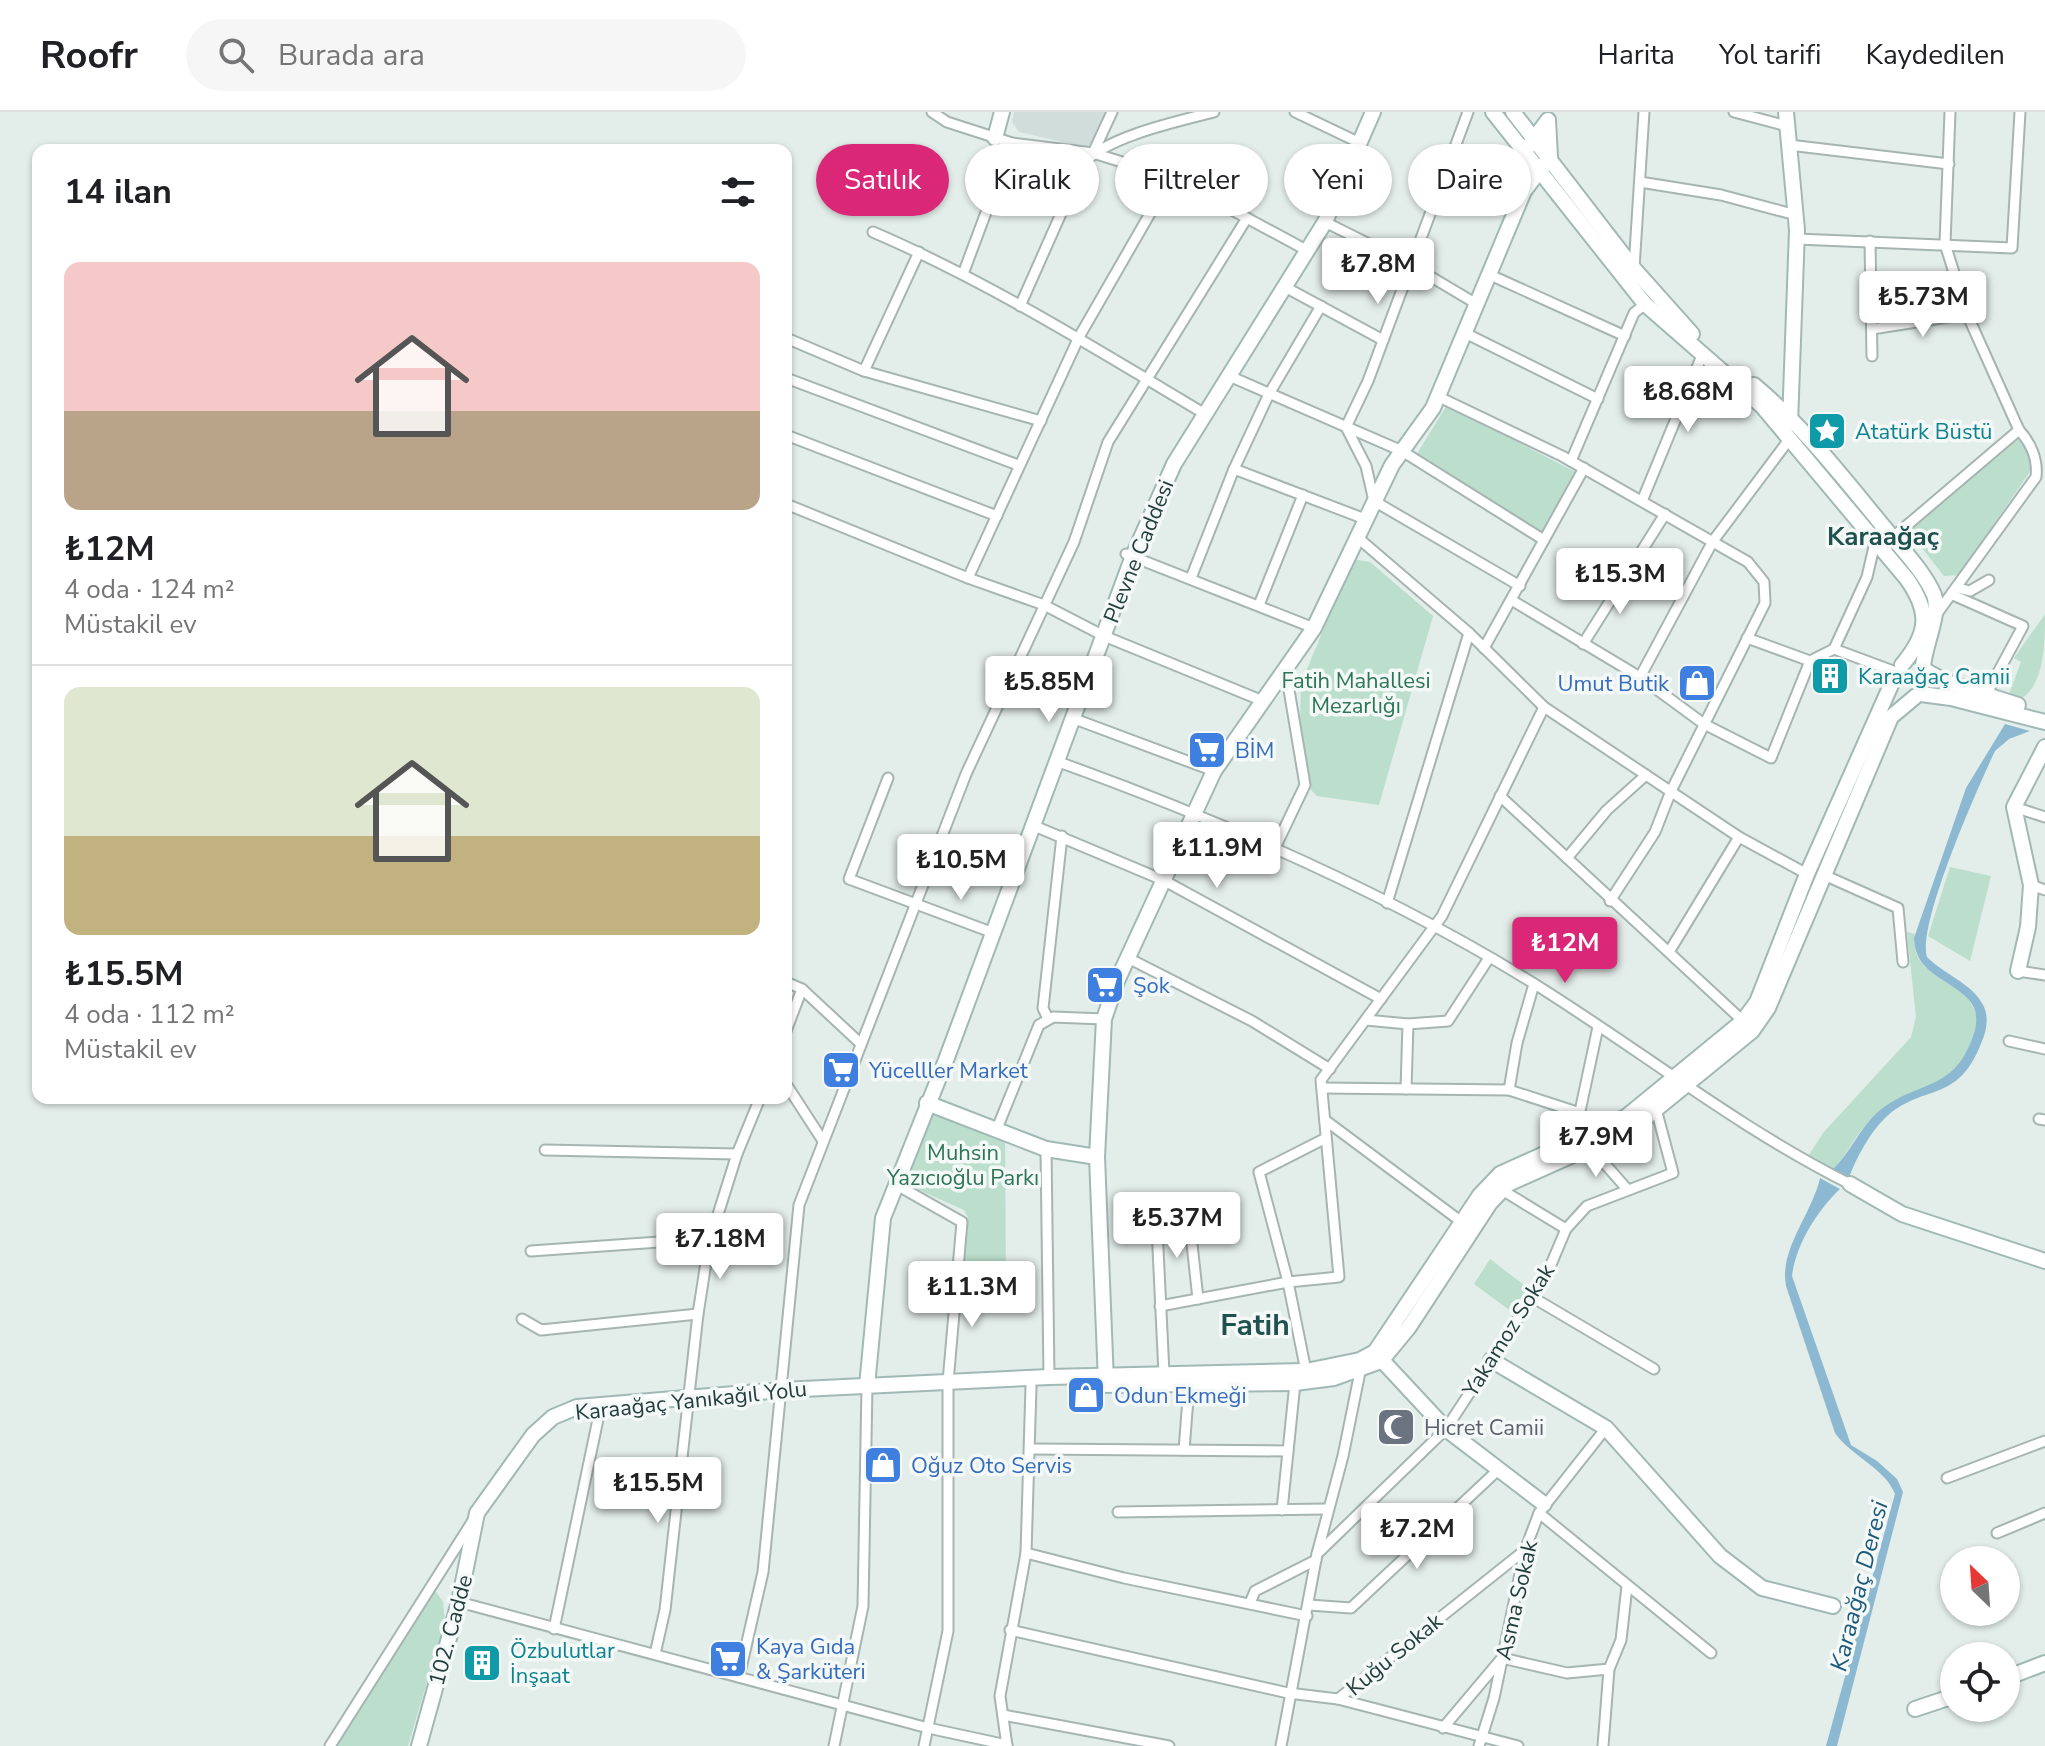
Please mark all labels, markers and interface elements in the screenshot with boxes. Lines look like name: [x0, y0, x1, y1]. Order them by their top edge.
search box: [186, 19, 746, 91]
text: Roofr: [40, 30, 138, 81]
icon: search: [214, 33, 258, 77]
text: Burada ara: [278, 35, 425, 76]
text: Harita: [1598, 36, 1675, 74]
text: Yol tarifi: [1719, 36, 1821, 74]
text: Kaydedilen: [1865, 36, 2005, 74]
chip: Satılık: [816, 144, 949, 216]
chip: Kiralık: [965, 144, 1099, 216]
chip: Filtreler: [1115, 144, 1268, 216]
chip: Yeni: [1284, 144, 1392, 216]
chip: Daire: [1408, 144, 1531, 216]
text: 14 ilan: [64, 169, 172, 215]
icon: filters: [716, 170, 760, 214]
pin: ₺7.8M: [1322, 238, 1434, 306]
text: ₺7.8M: [1340, 246, 1416, 281]
pin: ₺5.73M: [1858, 271, 1988, 339]
text: ₺5.73M: [1877, 279, 1969, 314]
icon: home: [340, 314, 484, 458]
pin: ₺8.68M: [1623, 366, 1753, 434]
text: ₺8.68M: [1642, 374, 1734, 409]
place icon: Atatürk Büstü: [1806, 410, 1848, 452]
place label: Atatürk Büstü: [1855, 417, 1992, 447]
street label: Plevne Caddesi: [1097, 475, 1181, 628]
district label: Karaağaç: [1827, 519, 1939, 554]
text: ₺12M: [64, 526, 155, 572]
pin: ₺15.3M: [1555, 548, 1685, 616]
text: ₺15.3M: [1574, 556, 1666, 591]
text: 4 oda · 124 m²: [64, 572, 235, 607]
text: Müstakil ev: [64, 607, 197, 642]
building icon: Karaağaç Camii: [1809, 655, 1851, 697]
pin: ₺5.85M: [984, 656, 1114, 724]
shop icon: Umut Butik: [1676, 662, 1718, 704]
place label: Karaağaç Camii: [1858, 662, 2010, 692]
text: ₺5.85M: [1003, 664, 1095, 699]
park label: Fatih Mahallesi Mezarlığı: [1281, 666, 1431, 721]
place label: Umut Butik: [1557, 669, 1670, 699]
supermarket icon: BİM: [1186, 729, 1228, 771]
place label: BİM: [1235, 736, 1274, 766]
icon: home: [340, 739, 484, 883]
pin: ₺11.9M: [1152, 822, 1282, 890]
text: ₺11.9M: [1171, 830, 1263, 865]
pin: ₺10.5M: [896, 834, 1026, 902]
text: ₺10.5M: [915, 842, 1007, 877]
pin: ₺12M: [1518, 917, 1612, 985]
text: ₺12M: [1530, 925, 1600, 960]
text: ₺15.5M: [64, 951, 184, 997]
supermarket icon: Şok: [1084, 964, 1126, 1006]
place label: Şok: [1133, 971, 1171, 1001]
text: 4 oda · 112 m²: [64, 997, 235, 1032]
text: Müstakil ev: [64, 1032, 197, 1067]
supermarket icon: Yücelller Market: [820, 1049, 862, 1091]
place label: Yücelller Market: [868, 1056, 1028, 1086]
pin: ₺7.9M: [1540, 1111, 1652, 1179]
text: ₺7.9M: [1558, 1119, 1634, 1154]
park label: Muhsin Yazıcıoğlu Parkı: [886, 1138, 1039, 1193]
pin: ₺5.37M: [1112, 1192, 1242, 1260]
text: ₺5.37M: [1131, 1200, 1223, 1235]
pin: ₺7.18M: [655, 1213, 785, 1281]
text: ₺7.18M: [674, 1221, 766, 1256]
street label: Yakamoz Sokak: [1455, 1257, 1562, 1404]
pin: ₺11.3M: [907, 1261, 1037, 1329]
text: ₺11.3M: [926, 1269, 1018, 1304]
district label: Fatih: [1220, 1305, 1290, 1346]
street label: Karaağaç Yanıkağıl Yolu: [574, 1374, 808, 1428]
shop icon: Odun Ekmeği: [1065, 1374, 1107, 1416]
place label: Odun Ekmeği: [1114, 1381, 1247, 1411]
mosque icon: Hicret Camii: [1375, 1406, 1417, 1448]
place label: Hicret Camii: [1424, 1413, 1544, 1443]
shop icon: Oğuz Oto Servis: [862, 1444, 904, 1486]
place label: Oğuz Oto Servis: [911, 1451, 1072, 1481]
pin: ₺15.5M: [593, 1457, 723, 1525]
text: ₺15.5M: [612, 1465, 704, 1500]
water label: Karaağaç Deresi: [1822, 1497, 1896, 1675]
pin: ₺7.2M: [1361, 1503, 1473, 1571]
text: ₺7.2M: [1379, 1511, 1455, 1546]
street label: Asma Sokak: [1489, 1536, 1546, 1663]
north arrow: [1940, 1546, 2020, 1626]
map controls: [1940, 1546, 2020, 1722]
street label: 102. Cadde: [422, 1571, 480, 1689]
street label: Kuğu Sokak: [1340, 1606, 1450, 1703]
place label: Kaya Gıda & Şarküteri: [756, 1632, 866, 1687]
place label: Özbulutlar İnşaat: [510, 1636, 615, 1691]
supermarket icon: Kaya Gıda & Şarküteri: [707, 1638, 749, 1680]
building icon: Özbulutlar İnşaat: [461, 1642, 503, 1684]
button: locate: [1940, 1642, 2020, 1722]

